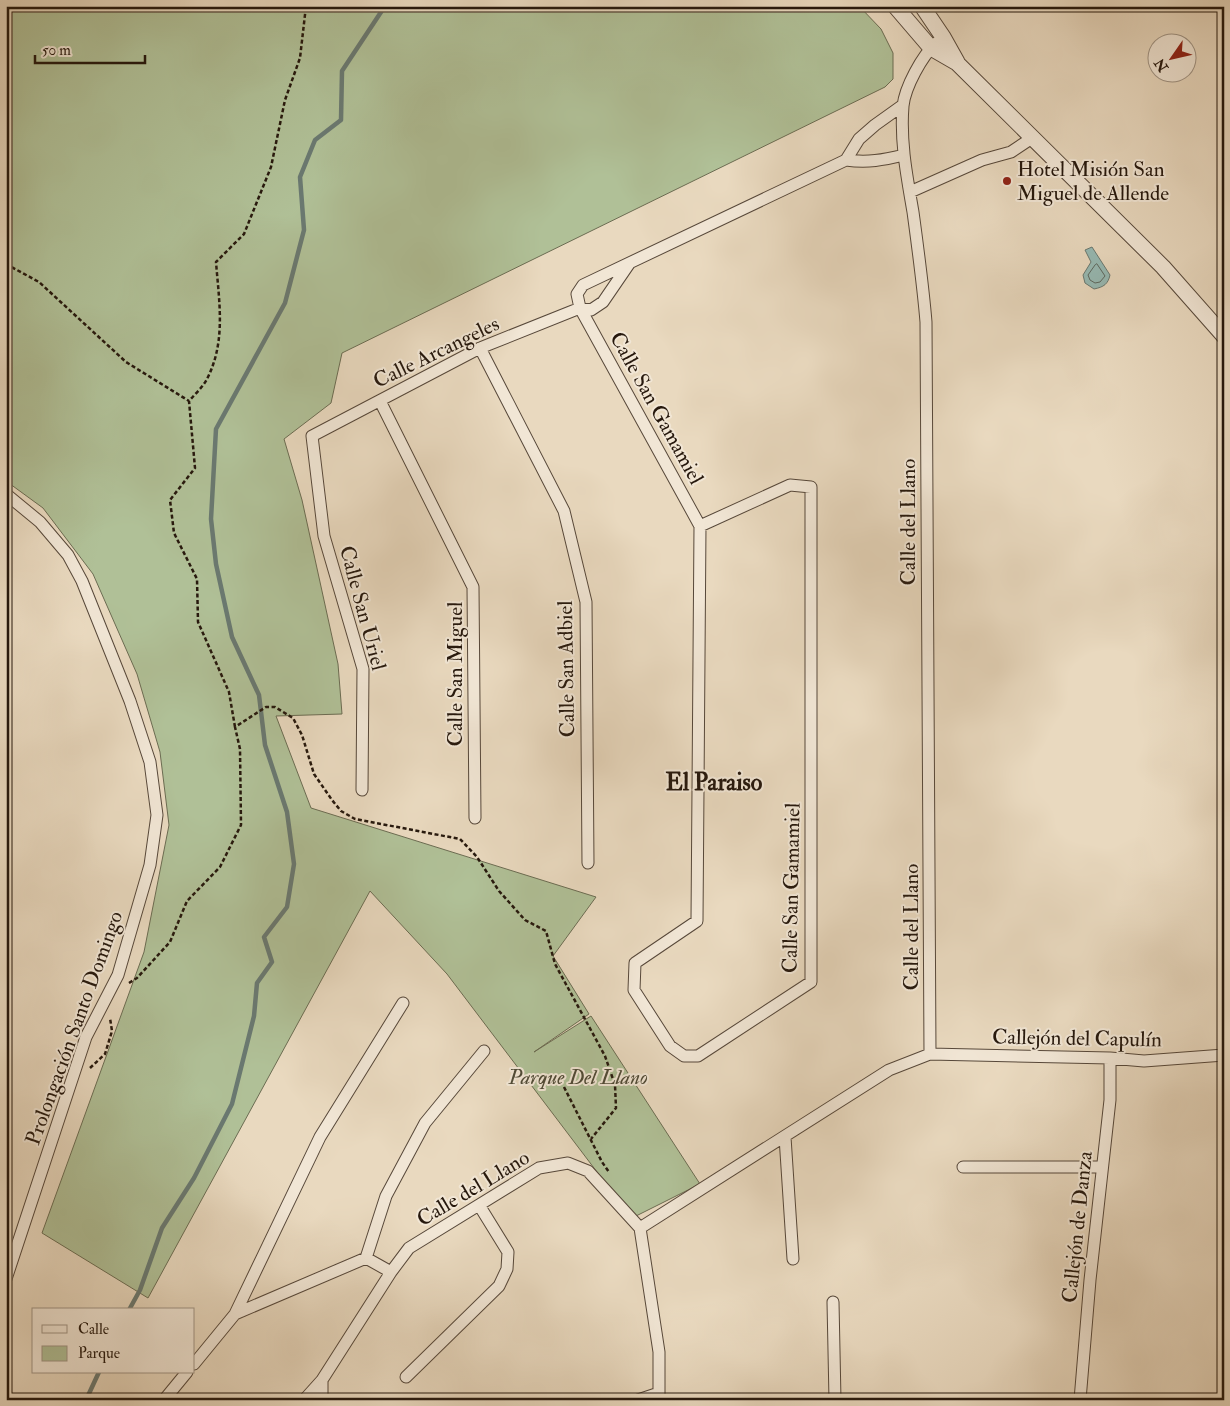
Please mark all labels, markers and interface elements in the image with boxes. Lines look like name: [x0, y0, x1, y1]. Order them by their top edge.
scale bar: [35, 32, 145, 64]
north arrow: [1148, 32, 1198, 82]
text: 50 m: [42, 41, 71, 60]
text: N: [1151, 55, 1173, 76]
place label: Hotel Misión San Miguel de Allende: [1017, 156, 1169, 207]
marker: Hotel Misión San Miguel de Allende: [1001, 175, 1013, 187]
street label: Calle Arcangeles: [369, 310, 504, 395]
street label: Calle San Gamamiel: [603, 327, 710, 490]
street label: Calle del Llano: [895, 459, 922, 585]
street label: Calle San Uriel: [333, 543, 392, 674]
street label: Calle San Adbiel: [552, 600, 581, 738]
street label: Calle San Miguel: [442, 601, 469, 746]
district label: El Paraiso: [666, 767, 763, 798]
street label: Calle San Gamamiel: [777, 802, 806, 973]
street label: Calle del Llano: [898, 864, 925, 990]
street label: Prolongación Santo Domingo: [20, 907, 129, 1149]
street label: Callejón del Capulín: [992, 1024, 1162, 1053]
park label: Parque Del Llano: [507, 1064, 648, 1091]
street label: Calle del Llano: [412, 1144, 535, 1233]
street label: Callejón de Danza: [1056, 1149, 1099, 1304]
legend: [32, 1308, 195, 1374]
text: Calle: [78, 1320, 109, 1339]
text: Parque: [78, 1344, 120, 1363]

